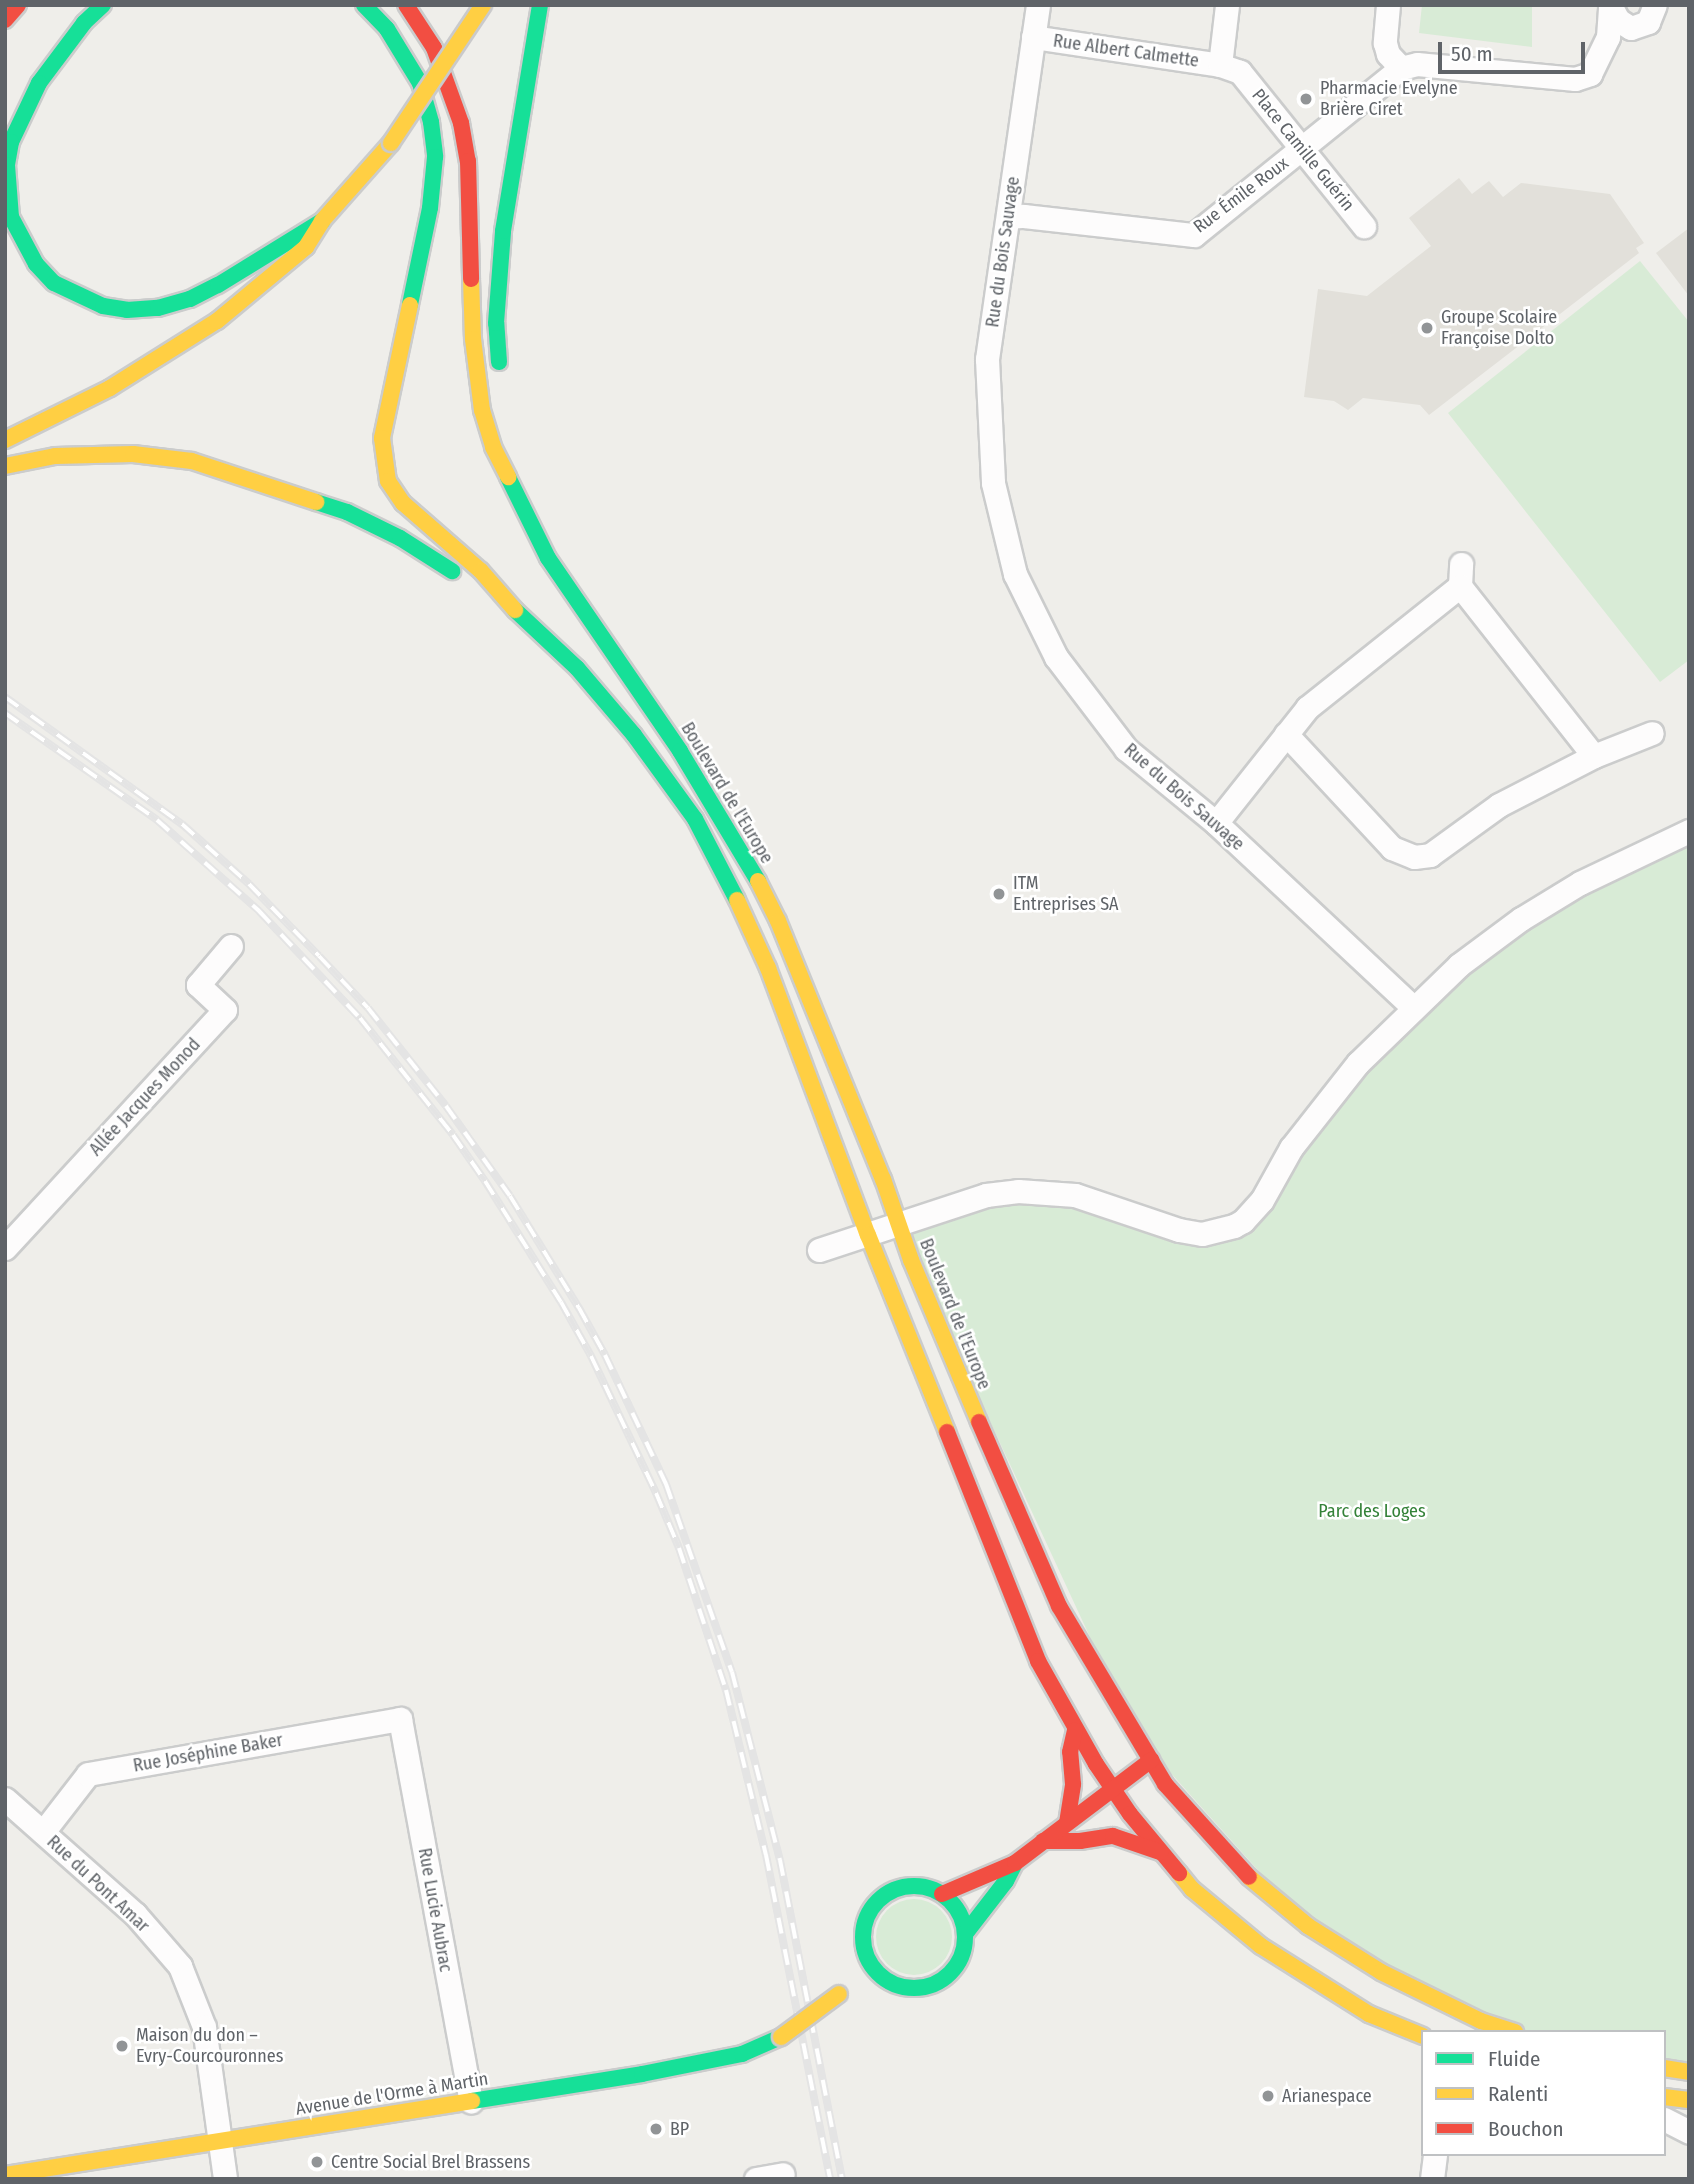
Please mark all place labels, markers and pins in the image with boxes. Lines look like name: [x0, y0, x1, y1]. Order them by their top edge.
place label: Pharmacie Evelyne Brière Ciret: [1320, 78, 1458, 120]
marker: Pharmacie Evelyne Brière Ciret: [1298, 91, 1314, 107]
place label: Groupe Scolaire Françoise Dolto: [1441, 307, 1557, 350]
marker: Groupe Scolaire Françoise Dolto: [1419, 320, 1435, 336]
place label: ITM Entreprises SA: [1013, 873, 1118, 916]
marker: ITM Entreprises SA: [991, 886, 1007, 902]
place label: Maison du don – Evry-Courcouronnes: [136, 2025, 283, 2068]
marker: Maison du don – Evry-Courcouronnes: [114, 2038, 130, 2054]
place label: Arianespace: [1282, 2085, 1372, 2107]
marker: Arianespace: [1260, 2088, 1276, 2104]
place label: BP: [670, 2118, 689, 2140]
marker: BP: [648, 2121, 664, 2137]
place label: Centre Social Brel Brassens: [331, 2151, 530, 2173]
marker: Centre Social Brel Brassens: [309, 2154, 325, 2170]

